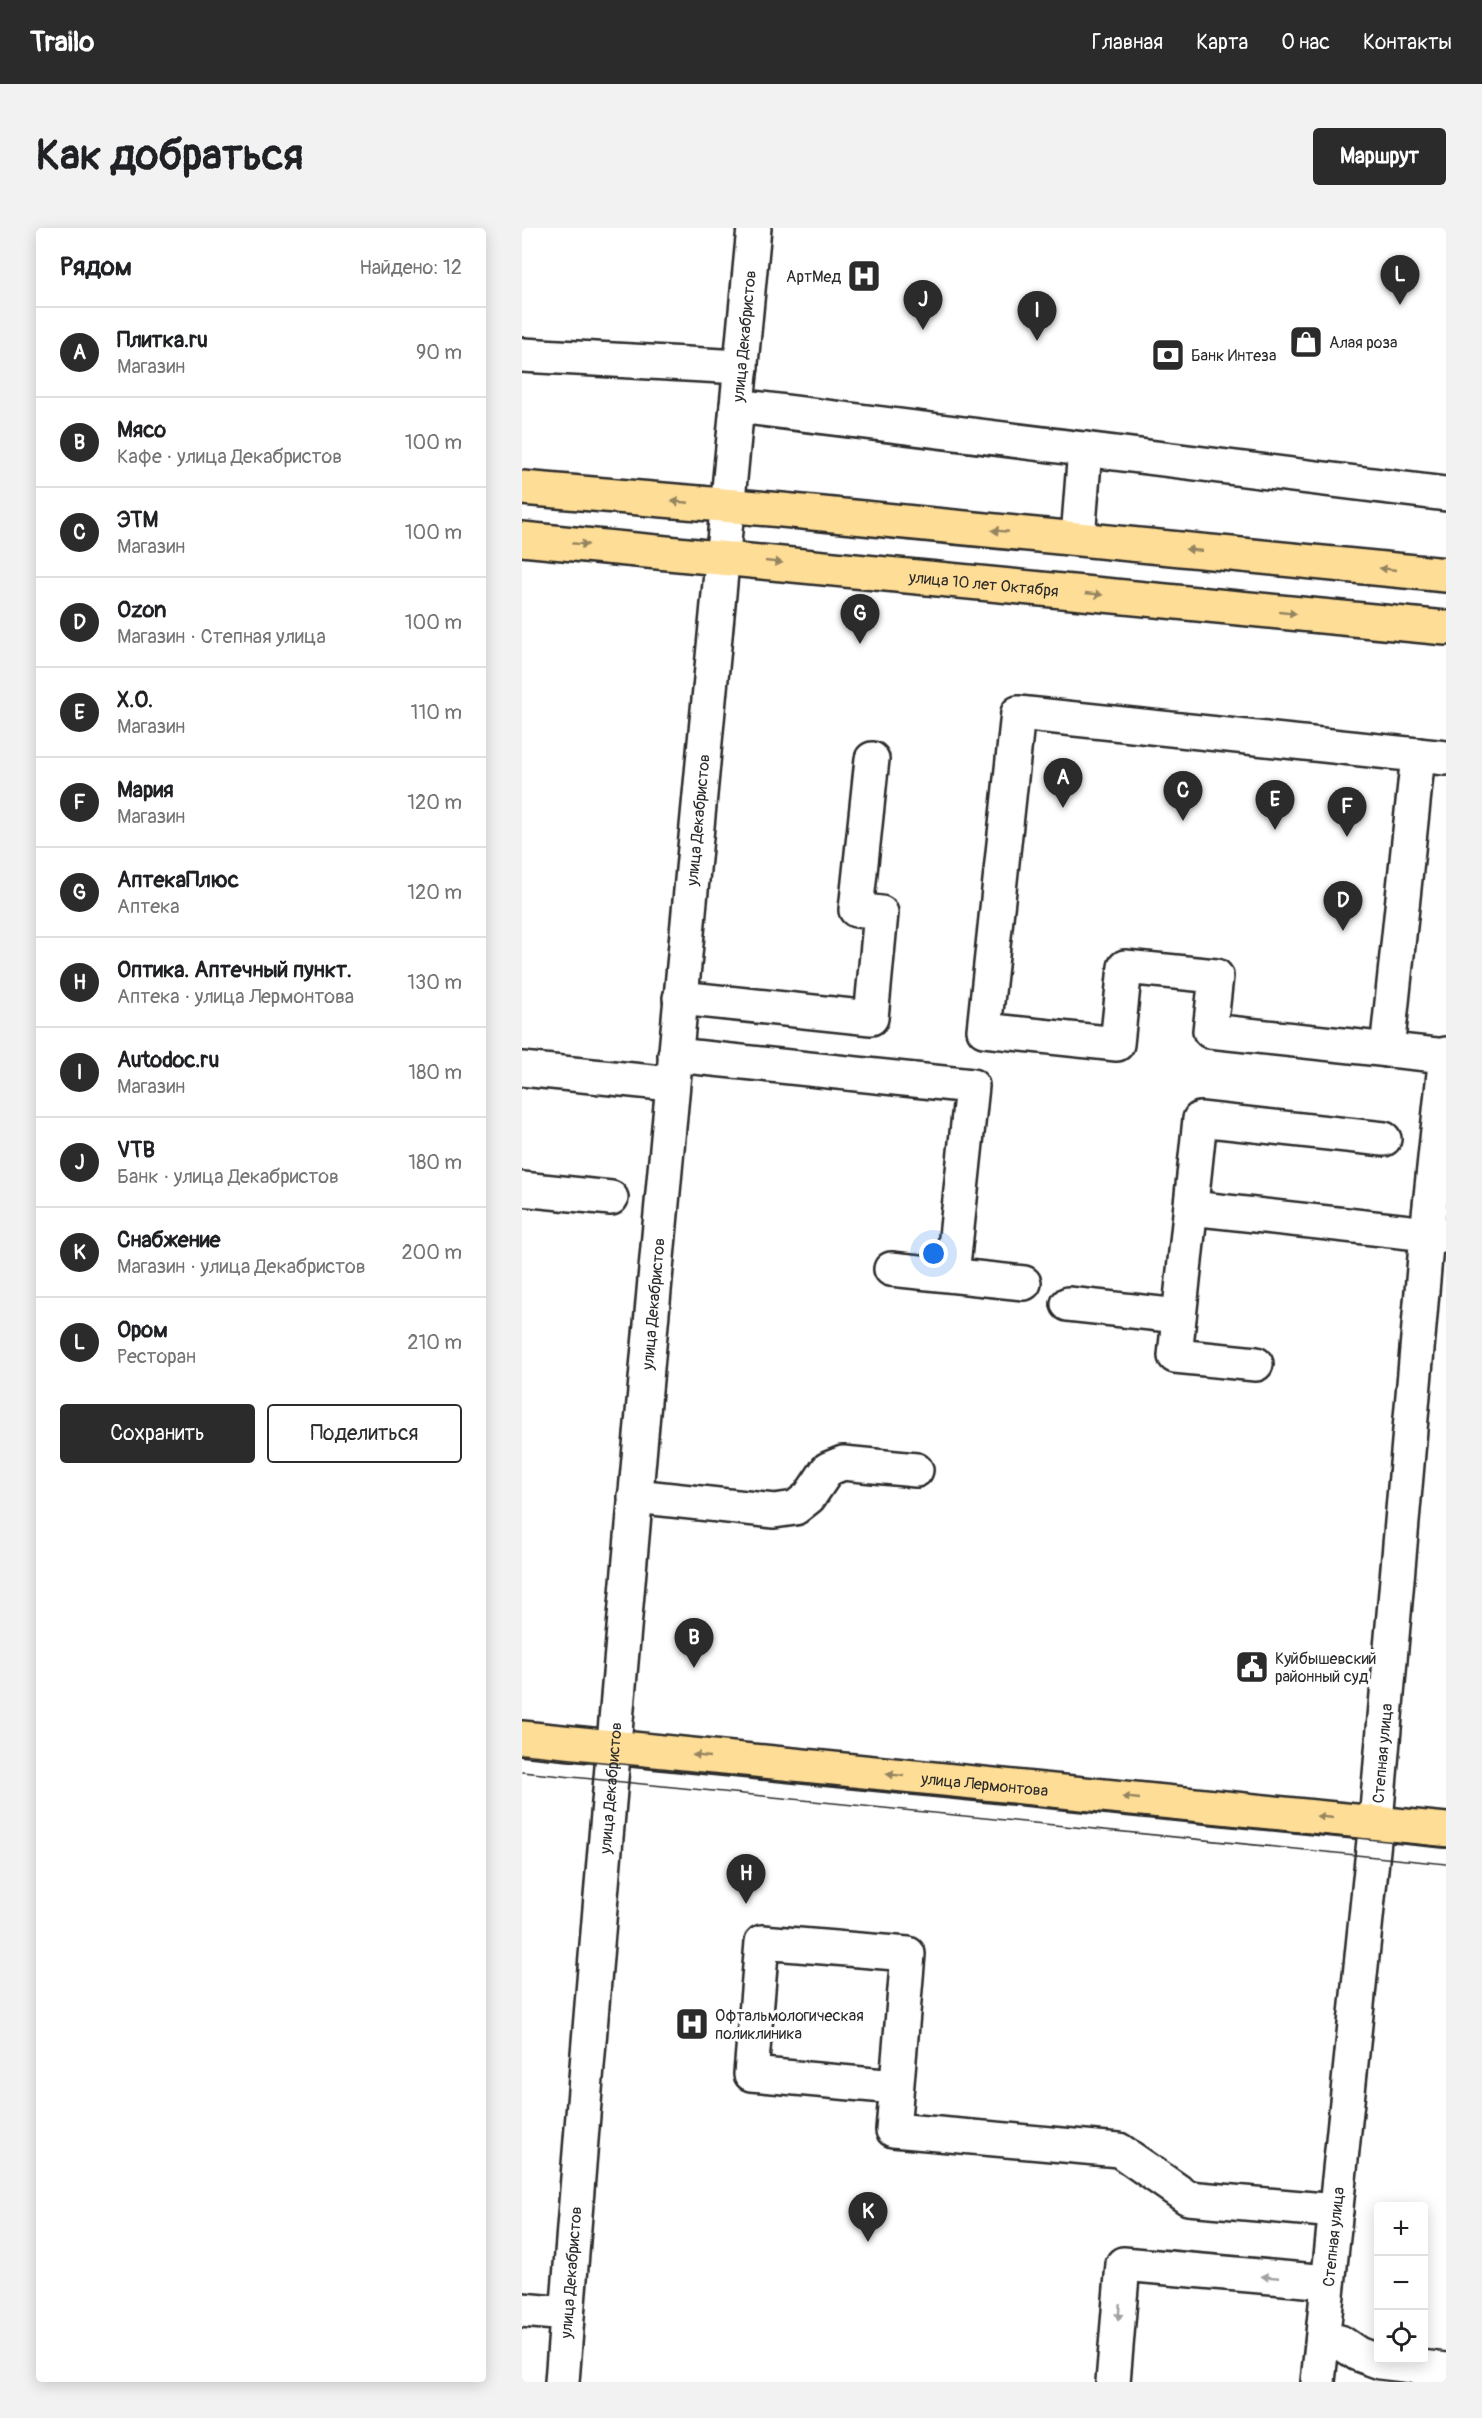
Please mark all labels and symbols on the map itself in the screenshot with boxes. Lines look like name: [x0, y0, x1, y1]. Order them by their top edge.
pin: L: [1380, 256, 1420, 305]
hospital icon: АртМед: [846, 258, 882, 294]
place label: АртМед: [786, 267, 841, 287]
street label: улица Декабристов: [728, 269, 761, 404]
pin: J: [904, 280, 942, 330]
pin: I: [1018, 291, 1056, 341]
shop icon: Алая роза: [1288, 324, 1324, 360]
place label: Алая роза: [1329, 333, 1398, 353]
bank icon: Банк Интеза: [1150, 337, 1186, 373]
place label: Банк Интеза: [1191, 346, 1276, 366]
one-way arrow: [670, 497, 689, 507]
one-way arrow: [990, 526, 1009, 536]
one-way arrow: [571, 539, 590, 549]
one-way arrow: [1184, 545, 1203, 555]
one-way arrow: [765, 557, 784, 567]
one-way arrow: [1378, 564, 1397, 574]
street label: улица 10 лет Октября: [907, 567, 1059, 602]
one-way arrow: [1084, 589, 1103, 599]
pin: G: [840, 594, 880, 644]
one-way arrow: [1279, 608, 1298, 618]
street label: улица Декабристов: [682, 753, 715, 888]
pin: A: [1044, 758, 1082, 808]
pin: C: [1164, 772, 1202, 821]
pin: E: [1256, 780, 1294, 830]
pin: F: [1328, 788, 1366, 837]
pin: D: [1324, 882, 1362, 931]
street label: улица Декабристов: [638, 1237, 670, 1372]
your location: [919, 1239, 948, 1268]
pin: B: [674, 1618, 714, 1668]
public building icon: Куйбышевский районный суд: [1234, 1649, 1270, 1685]
place label: Куйбышевский районный суд: [1275, 1649, 1376, 1687]
street label: Степная улица: [1369, 1703, 1397, 1804]
street label: улица Декабристов: [596, 1721, 627, 1856]
one-way arrow: [692, 1751, 711, 1761]
street label: улица Лермонтова: [919, 1769, 1049, 1801]
one-way arrow: [886, 1770, 905, 1780]
one-way arrow: [1122, 1793, 1141, 1803]
one-way arrow: [1316, 1812, 1335, 1822]
pin: H: [726, 1854, 766, 1904]
hospital icon: Офтальмологическая поликлиника: [674, 2006, 710, 2042]
place label: Офтальмологическая поликлиника: [715, 2006, 864, 2044]
street label: Степная улица: [1319, 2186, 1349, 2288]
pin: K: [848, 2192, 888, 2242]
street label: улица Декабристов: [556, 2206, 587, 2340]
one-way arrow: [1261, 2272, 1280, 2282]
one-way arrow: [1114, 2302, 1124, 2321]

